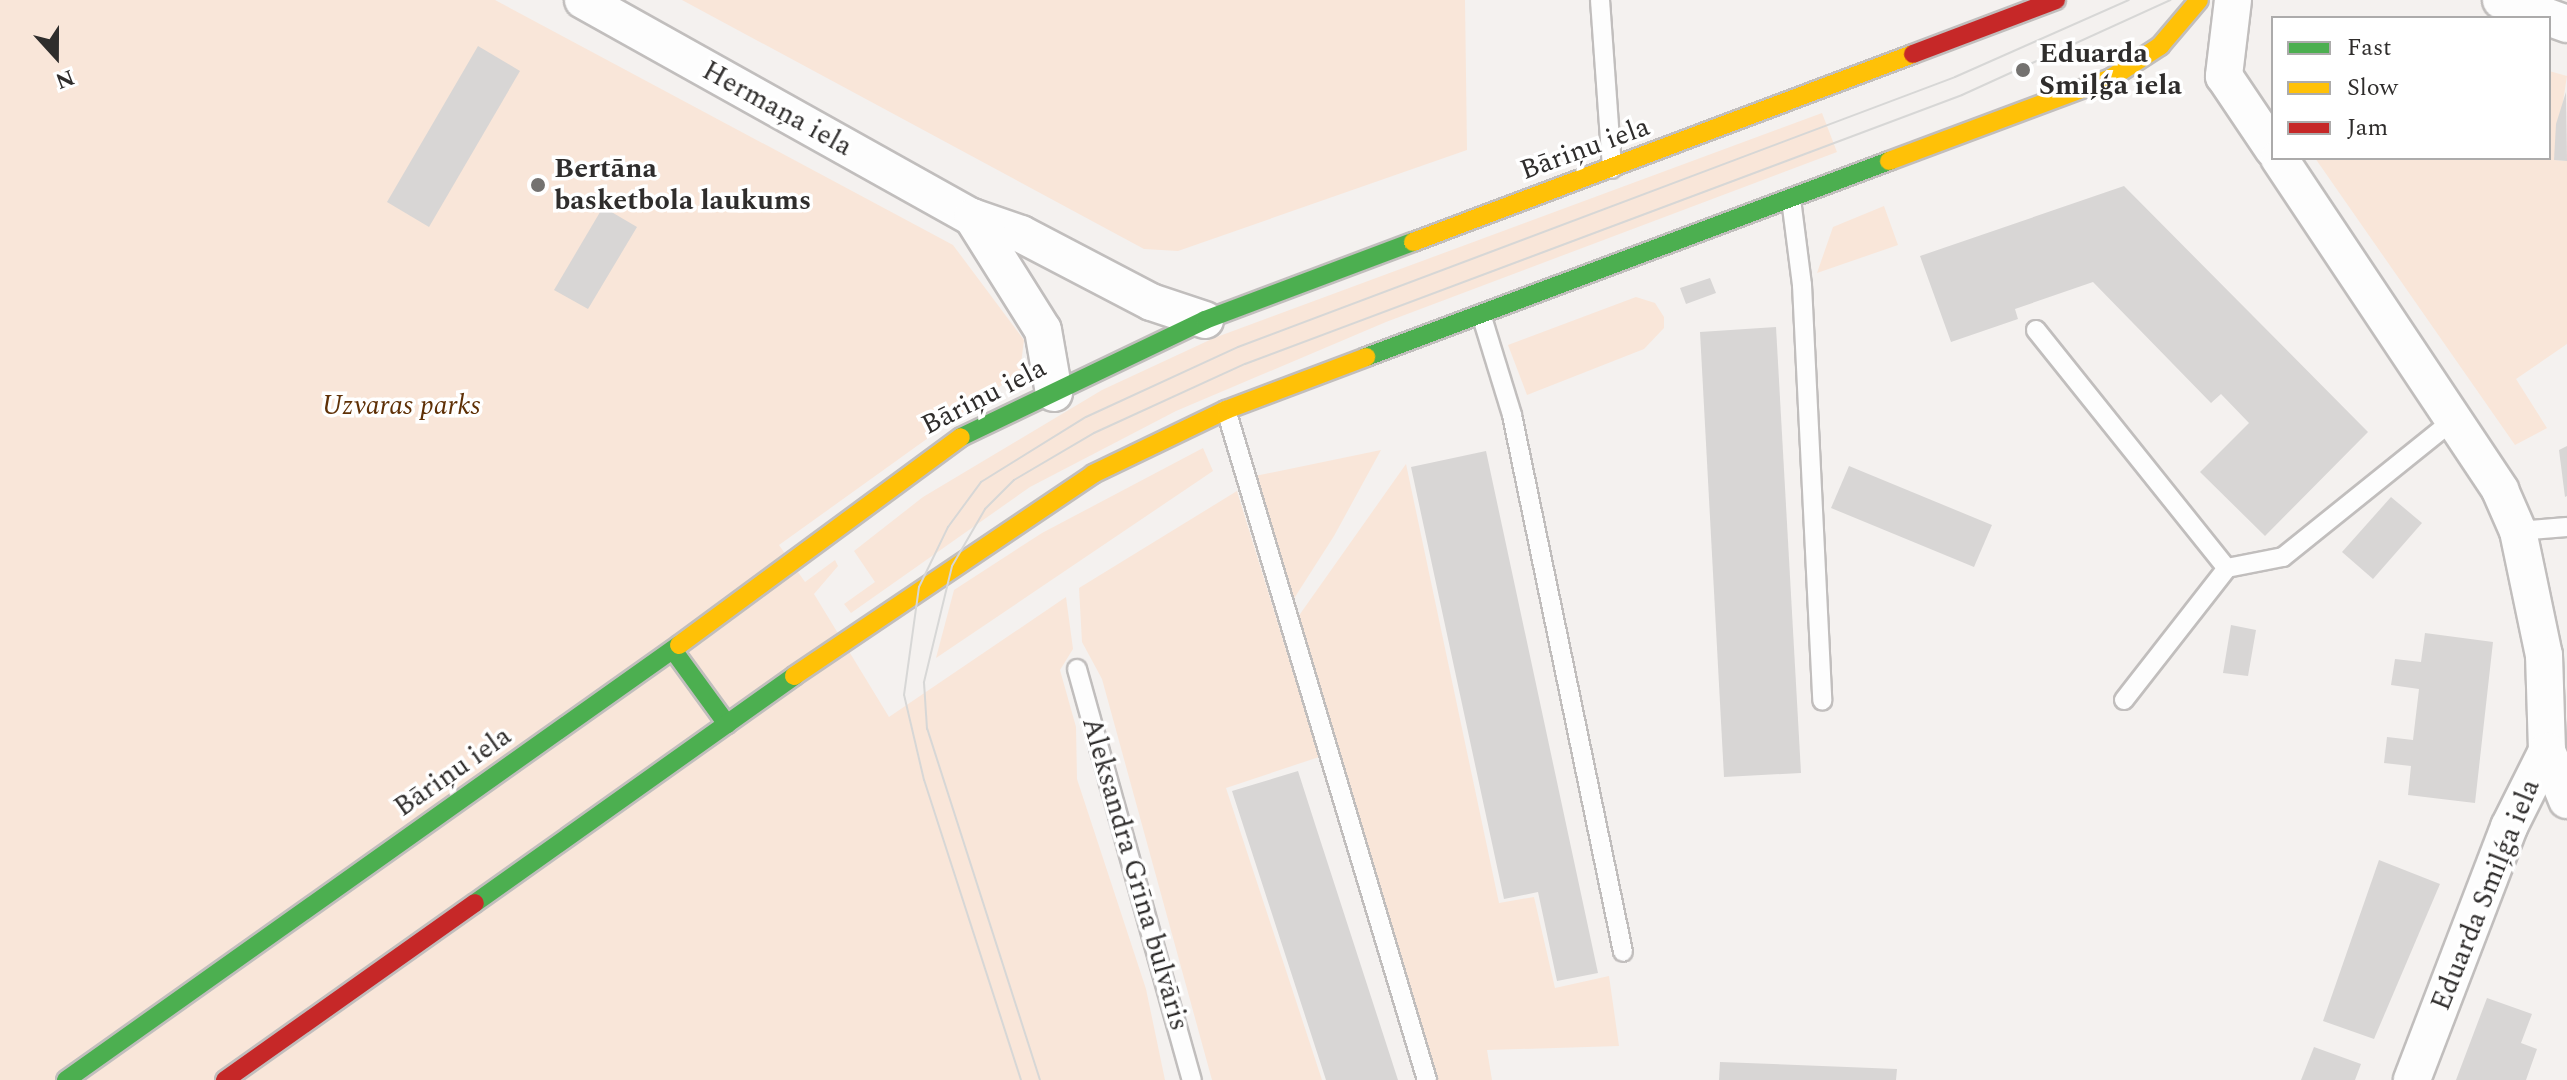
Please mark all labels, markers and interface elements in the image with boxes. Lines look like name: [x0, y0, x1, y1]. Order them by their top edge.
north arrow: [16, 16, 96, 96]
legend: [2271, 16, 2551, 160]
text: Fast: [2347, 30, 2392, 66]
place label: Eduarda Smiļģa iela: [2039, 37, 2182, 103]
street label: Hermaņa iela: [696, 54, 858, 164]
text: N: [50, 60, 79, 97]
marker: Eduarda Smiļģa iela: [2014, 61, 2032, 79]
text: Slow: [2347, 70, 2398, 106]
street label: Bāriņu iela: [1516, 110, 1654, 188]
text: Jam: [2347, 110, 2388, 146]
place label: Bertāna basketbola laukums: [554, 152, 811, 218]
marker: Bertāna basketbola laukums: [529, 176, 547, 194]
street label: Bāriņu iela: [916, 351, 1052, 443]
park label: Uzvaras parks: [322, 389, 480, 423]
street label: Aleksandra Grīna bulvāris: [1074, 713, 1196, 1035]
street label: Bāriņu iela: [388, 719, 518, 825]
street label: Eduarda Smiļģa iela: [2424, 774, 2548, 1016]

